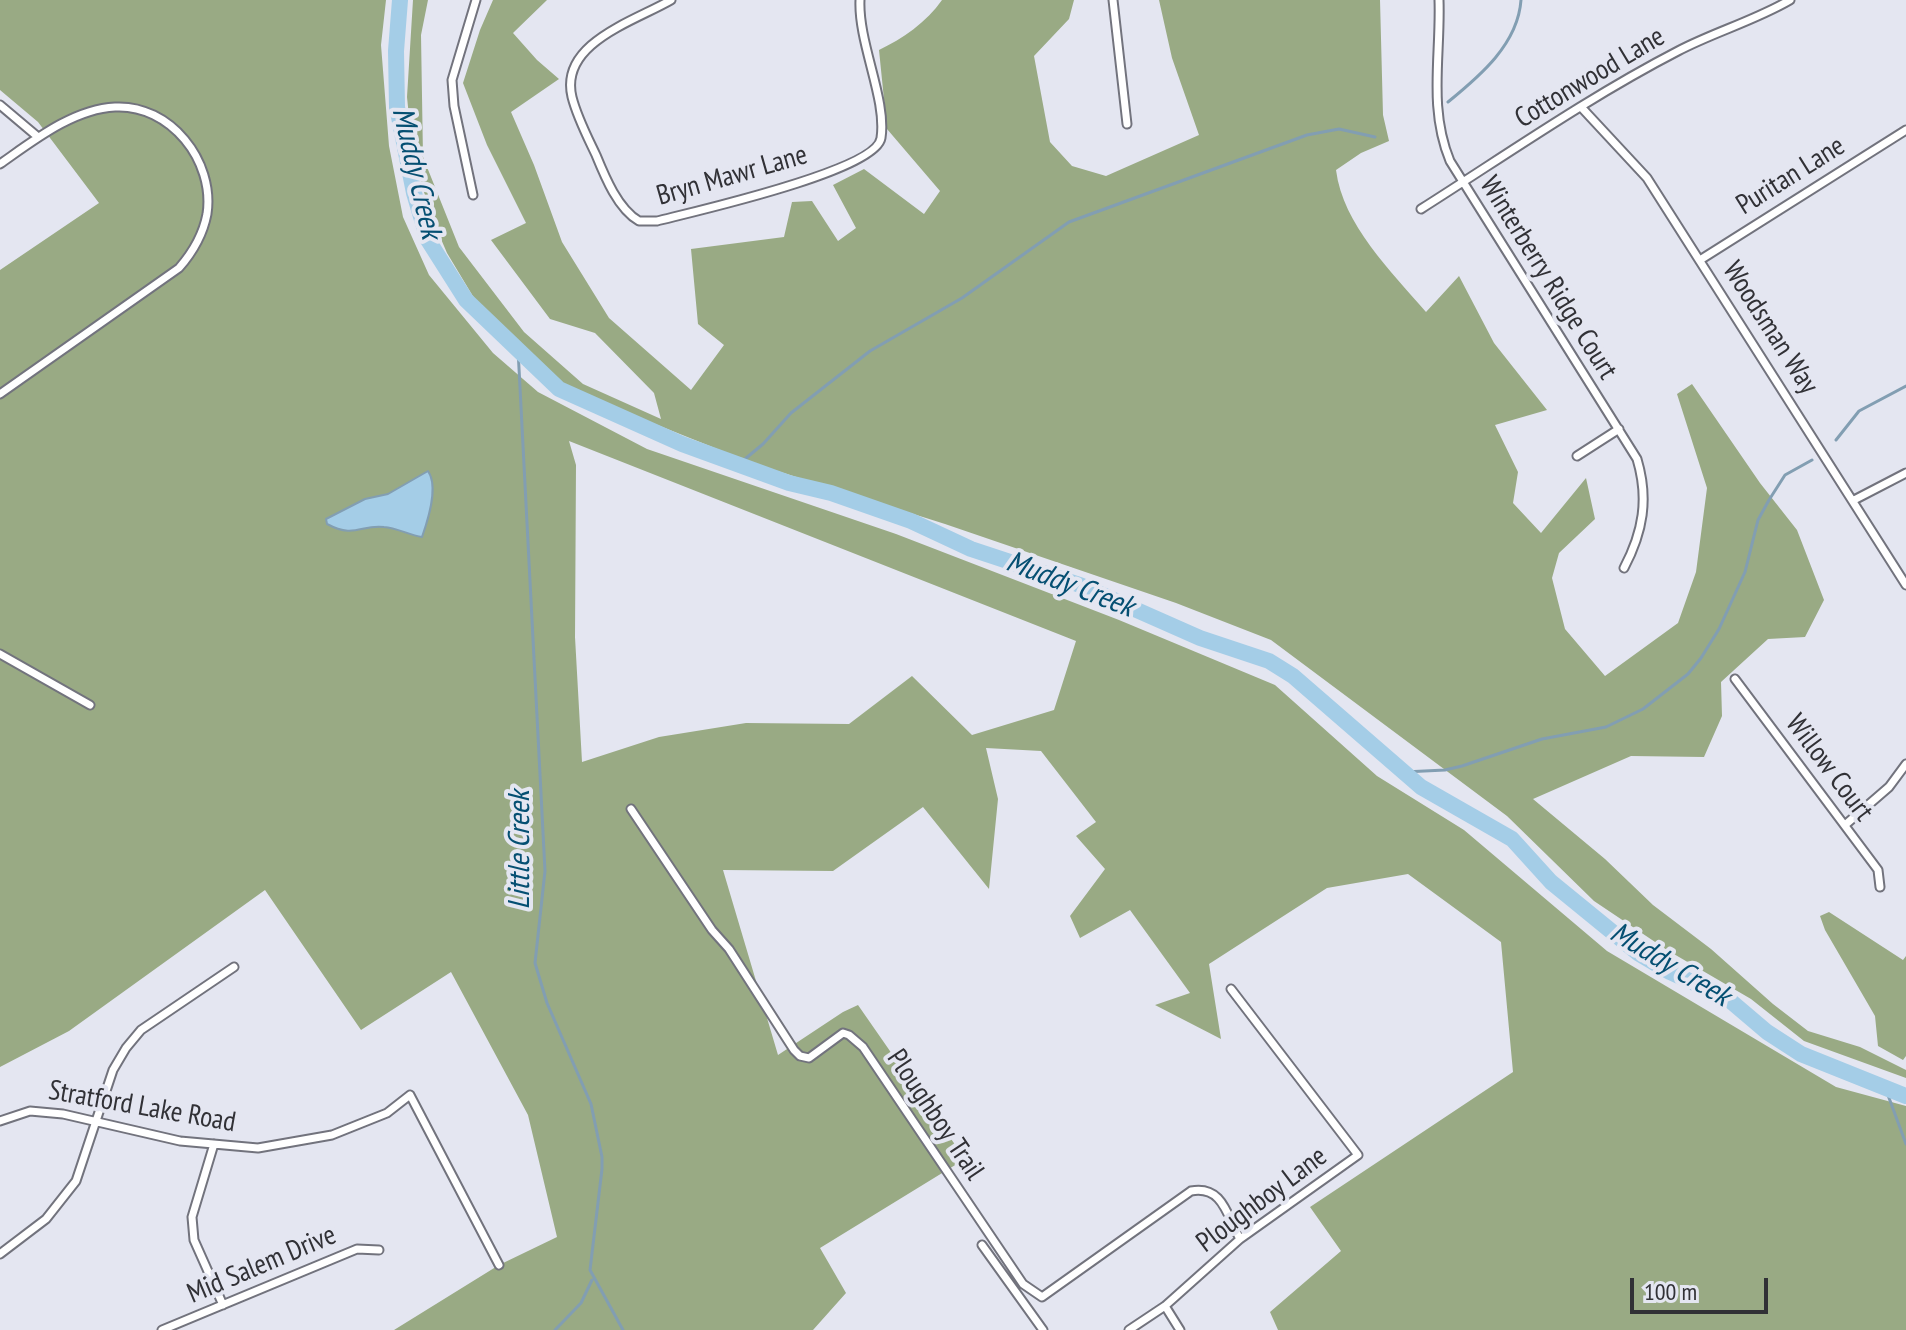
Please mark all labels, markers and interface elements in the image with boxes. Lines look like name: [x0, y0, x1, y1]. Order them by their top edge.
street label: Cottonwood Lane: [1509, 20, 1671, 136]
water label: Muddy Creek: [383, 104, 449, 242]
street label: Puritan Lane: [1731, 130, 1851, 222]
street label: Bryn Mawr Lane: [653, 138, 811, 214]
street label: Winterberry Ridge Court: [1472, 170, 1624, 386]
street label: Woodsman Way: [1715, 256, 1825, 400]
water label: Muddy Creek: [1001, 544, 1139, 626]
street label: Willow Court: [1778, 708, 1880, 828]
water label: Little Creek: [502, 791, 538, 909]
water label: Muddy Creek: [1604, 915, 1736, 1015]
street label: Ploughboy Trail: [879, 1043, 991, 1187]
street label: Stratford Lake Road: [46, 1074, 238, 1140]
street label: Ploughboy Lane: [1190, 1140, 1334, 1260]
street label: Mid Salem Drive: [183, 1219, 341, 1311]
scale bar: [1634, 1262, 1772, 1312]
text: 100 m: [1644, 1276, 1697, 1307]

